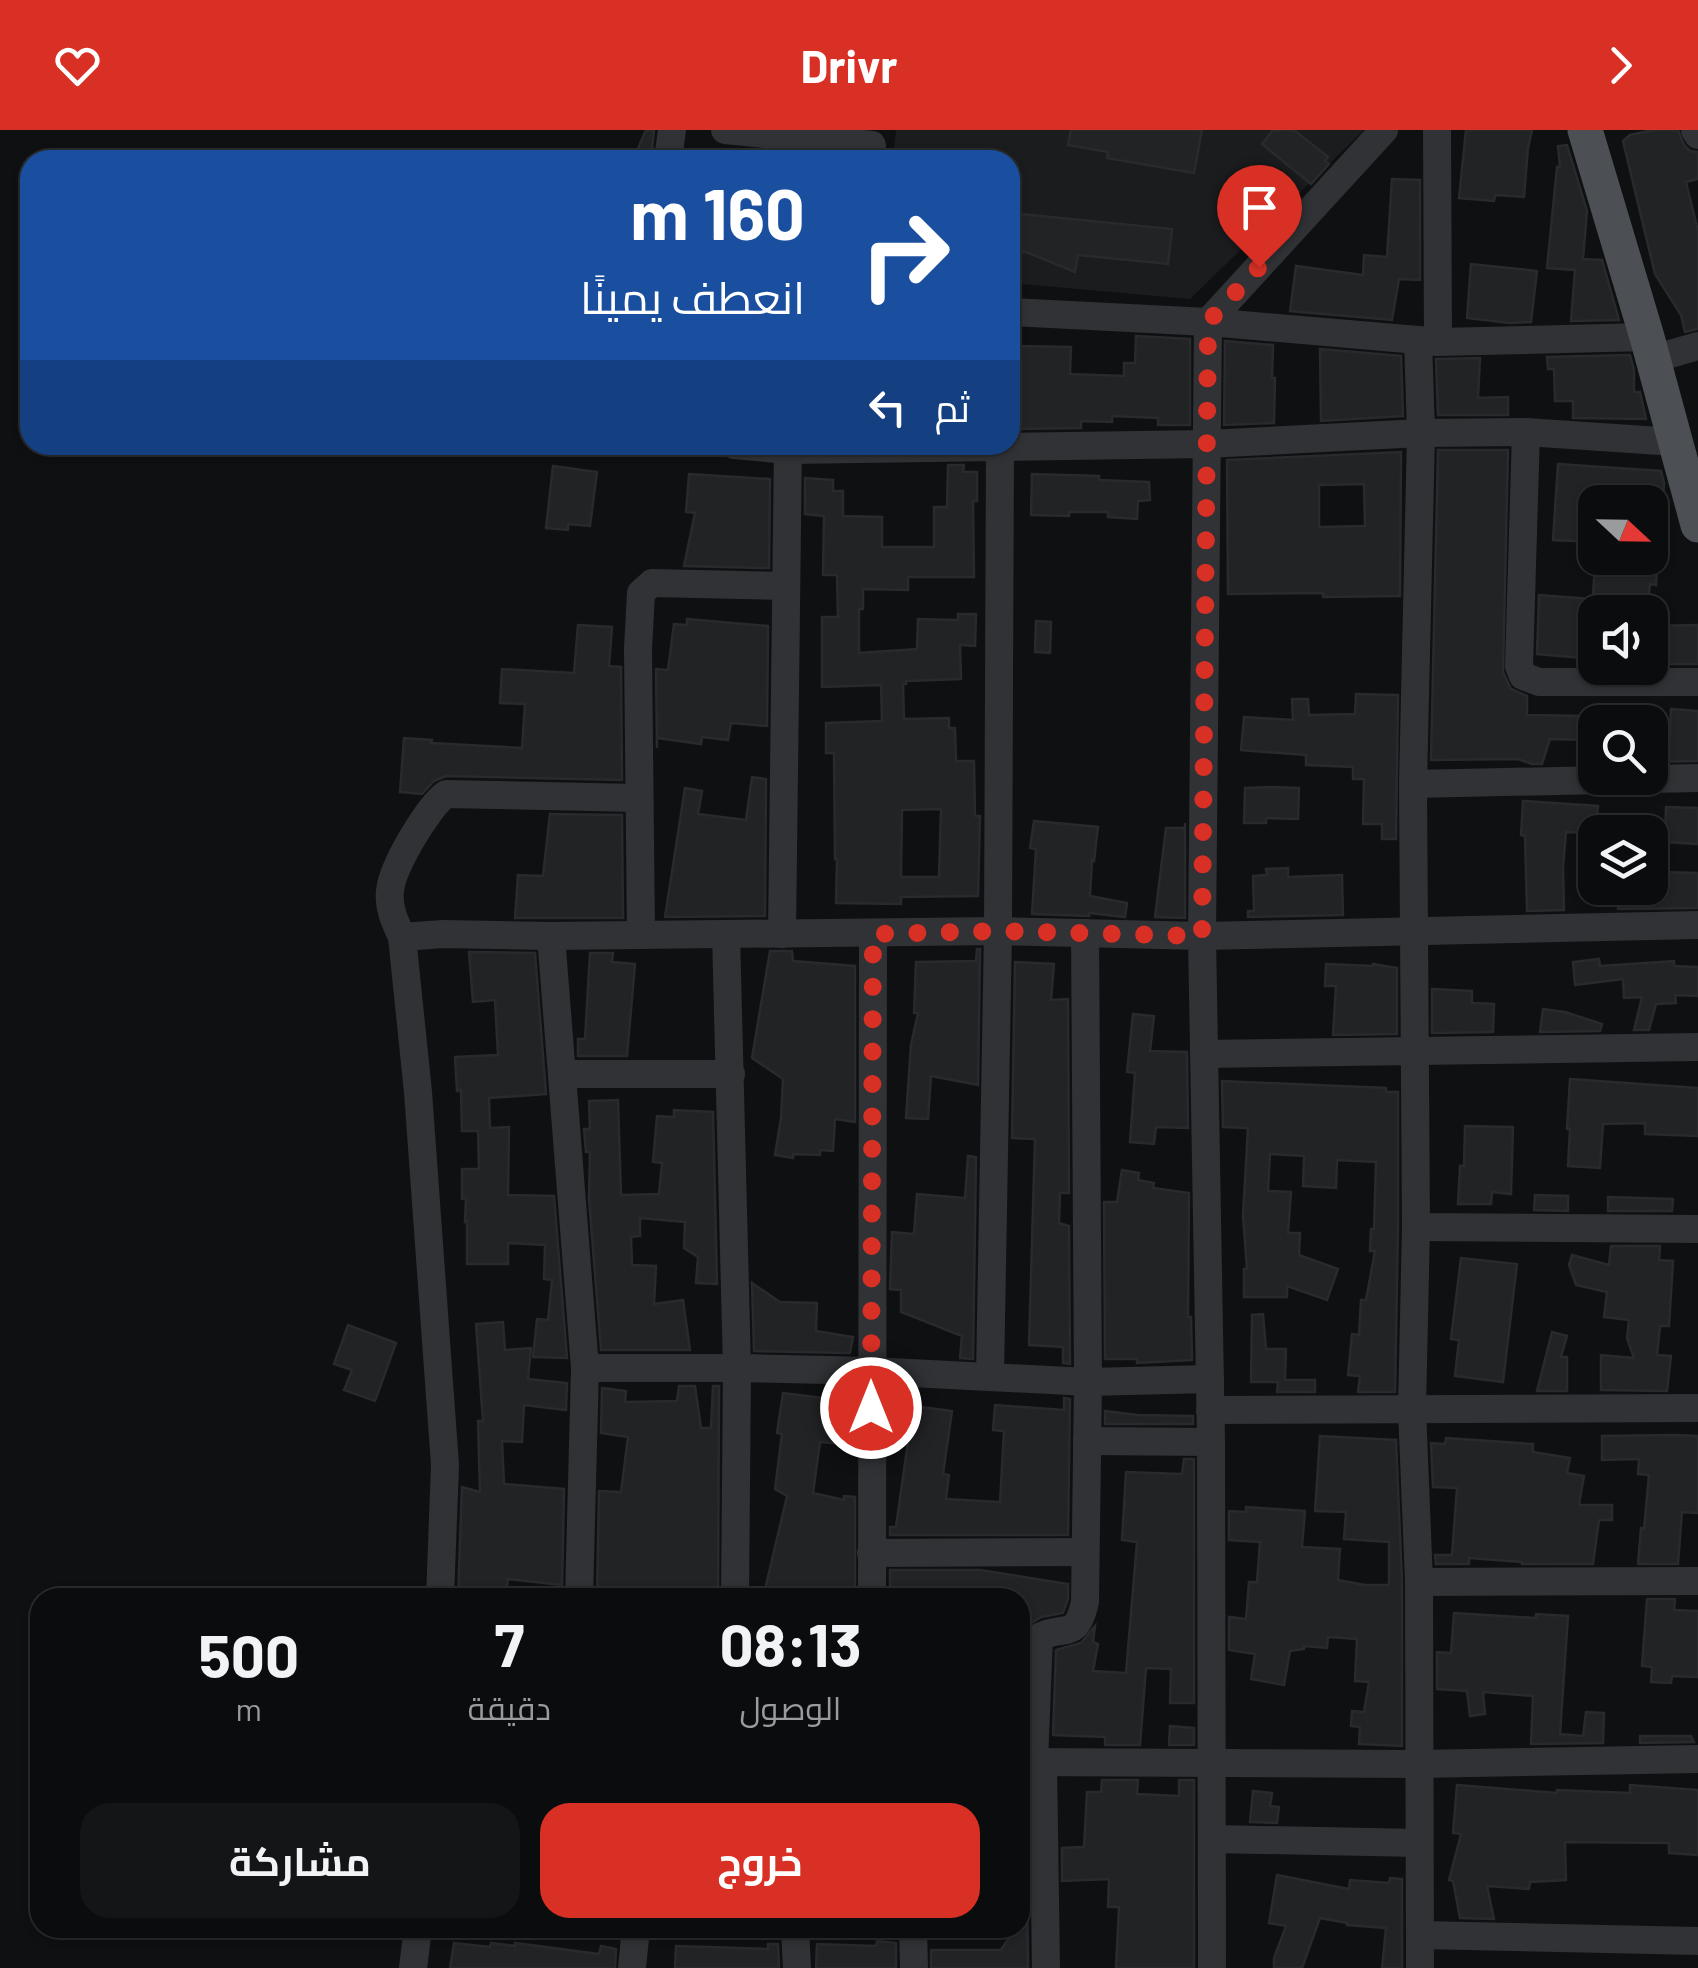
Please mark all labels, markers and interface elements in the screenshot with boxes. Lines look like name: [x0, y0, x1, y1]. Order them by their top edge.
icon: heart: [50, 38, 105, 93]
text: Drivr: [800, 38, 898, 92]
icon: forward: [1593, 38, 1648, 93]
pin: [1217, 165, 1302, 268]
text: 160 m: [630, 170, 805, 254]
icon: arrive: [1232, 180, 1287, 235]
icon: right: [840, 190, 970, 320]
text: انعطف يمينًا: [580, 269, 805, 323]
icon: left: [860, 380, 915, 435]
text: ثم: [935, 384, 970, 430]
north arrow: [1578, 485, 1668, 575]
map controls: [1578, 485, 1668, 905]
button: sound: [1578, 595, 1668, 685]
button: search: [1578, 705, 1668, 795]
button: layers: [1578, 815, 1668, 905]
position arrow: [819, 1356, 923, 1460]
text: 7: [494, 1607, 524, 1679]
text: 08:13: [719, 1607, 862, 1679]
text: 500: [198, 1618, 299, 1690]
text: دقيقة: [468, 1688, 551, 1726]
text: الوصول: [739, 1688, 841, 1726]
text: m: [236, 1689, 262, 1727]
button: مشاركة: [80, 1803, 520, 1918]
button: خروج: [540, 1803, 980, 1918]

